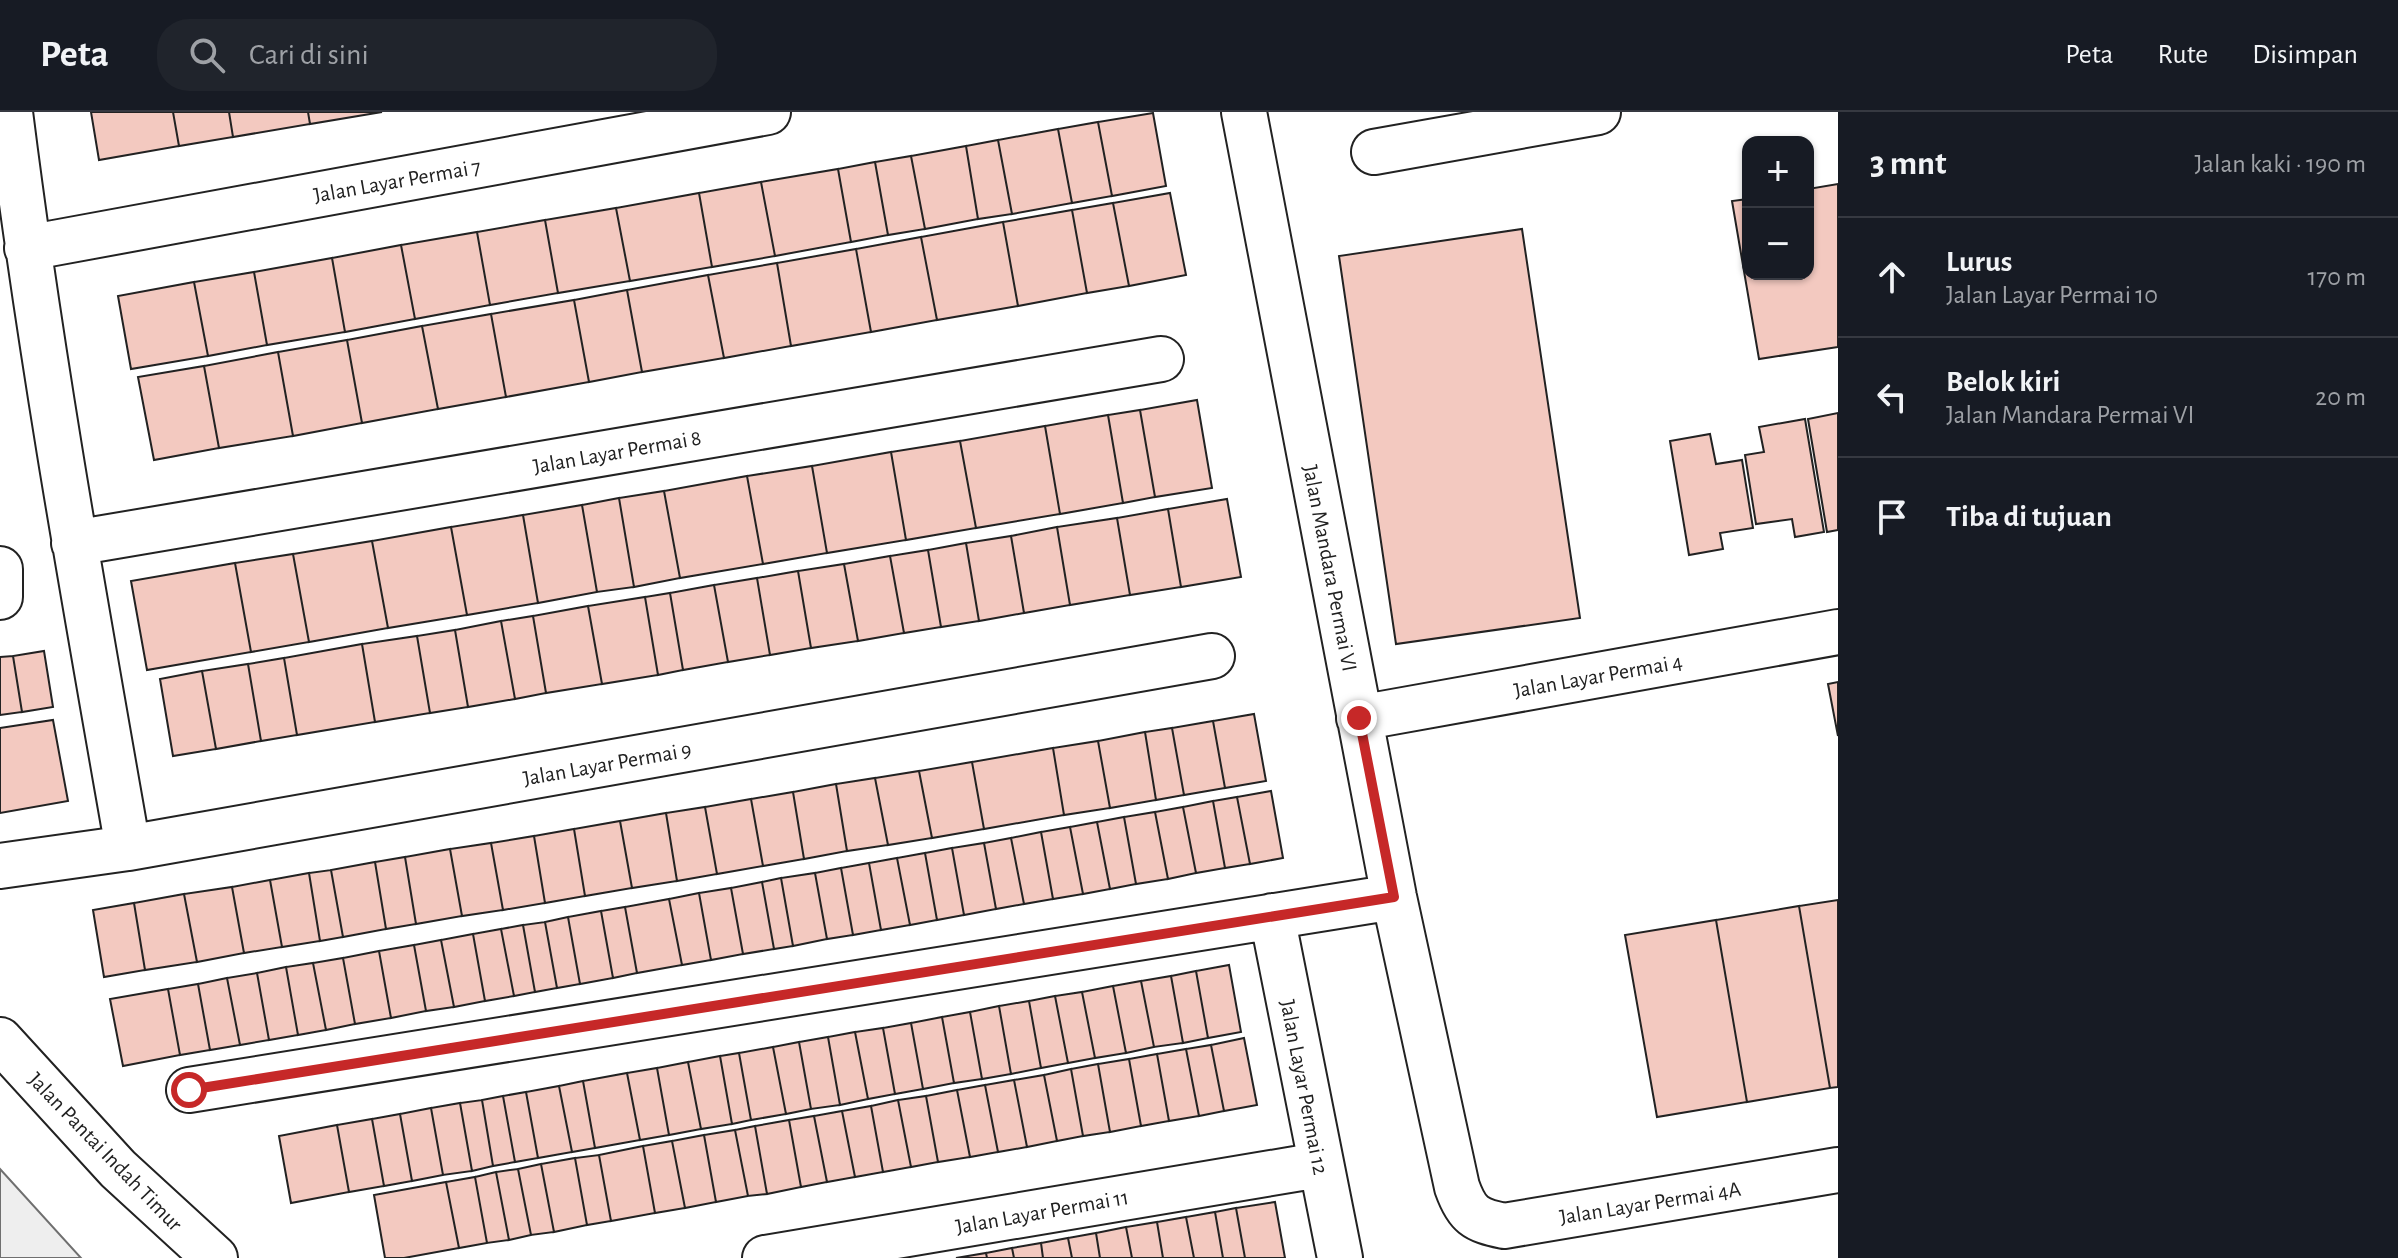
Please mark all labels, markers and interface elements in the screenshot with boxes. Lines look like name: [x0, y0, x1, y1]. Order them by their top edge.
search box: [157, 19, 717, 91]
icon: search: [185, 33, 229, 77]
text: Peta: [40, 36, 109, 74]
text: Cari di sini: [249, 40, 369, 70]
text: Peta: [2065, 41, 2114, 69]
text: Rute: [2158, 41, 2208, 69]
text: Disimpan: [2252, 41, 2358, 69]
map controls: [1742, 136, 1814, 280]
button: +: [1742, 136, 1814, 208]
text: 3 mnt: [1870, 147, 1947, 181]
text: Jalan kaki · 190 m: [2195, 151, 2366, 177]
street label: Jalan Layar Permai 7: [312, 155, 482, 207]
button: −: [1742, 208, 1814, 280]
text: Lurus: [1946, 247, 2012, 277]
icon: ahead: [1870, 255, 1914, 299]
text: 170 m: [2307, 264, 2366, 290]
text: Jalan Layar Permai 10: [1946, 282, 2158, 308]
text: Belok kiri: [1946, 367, 2060, 397]
icon: left: [1870, 375, 1914, 419]
text: 20 m: [2315, 384, 2366, 410]
text: Jalan Mandara Permai VI: [1946, 402, 2194, 428]
street label: Jalan Layar Permai 8: [531, 426, 703, 478]
street label: Jalan Mandara Permai VI: [1299, 463, 1361, 673]
icon: arrive: [1870, 495, 1914, 539]
text: Tiba di tujuan: [1946, 502, 2112, 532]
street label: Jalan Layar Permai 4: [1512, 650, 1684, 702]
route end: [1341, 700, 1377, 736]
street label: Jalan Layar Permai 9: [521, 738, 693, 790]
street label: Jalan Layar Permai 12: [1276, 998, 1332, 1177]
street label: Jalan Pantai Indah Timur: [24, 1068, 186, 1235]
route start: [171, 1072, 207, 1108]
street label: Jalan Layar Permai 4A: [1558, 1178, 1743, 1228]
street label: Jalan Layar Permai 11: [954, 1186, 1130, 1238]

